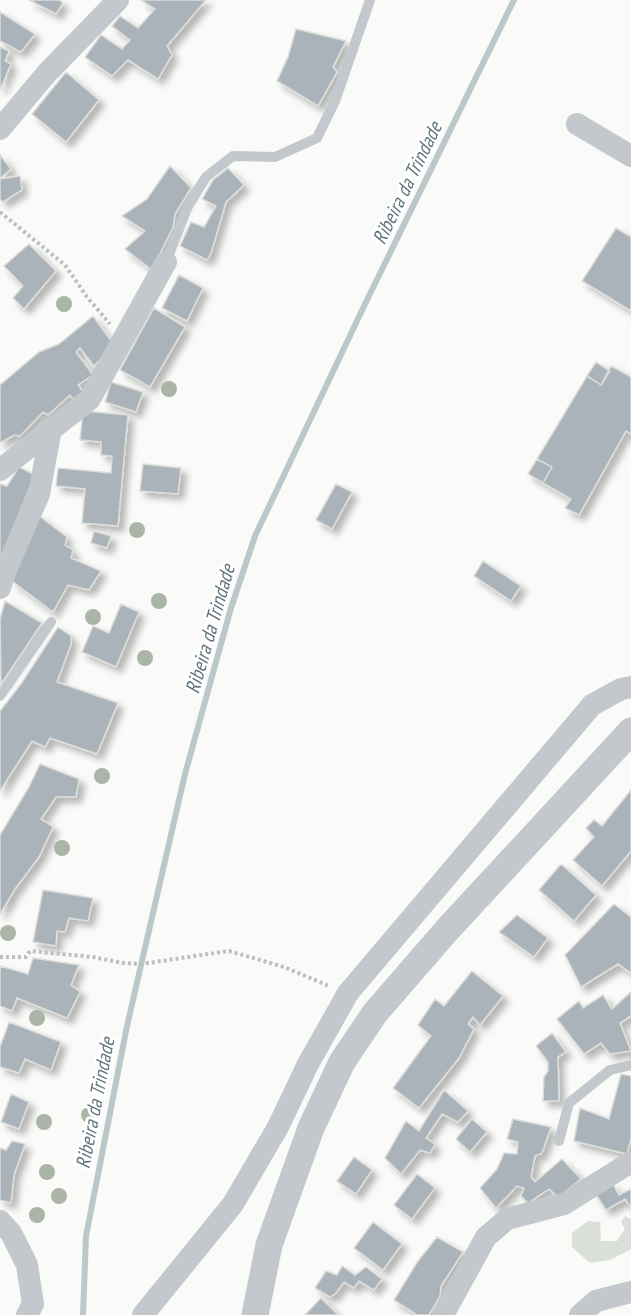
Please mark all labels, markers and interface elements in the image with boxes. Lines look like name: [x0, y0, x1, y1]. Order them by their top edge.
water label: Ribeira da Trindade: [366, 116, 449, 248]
water label: Ribeira da Trindade: [179, 560, 241, 696]
water label: Ribeira da Trindade: [70, 1034, 121, 1171]

